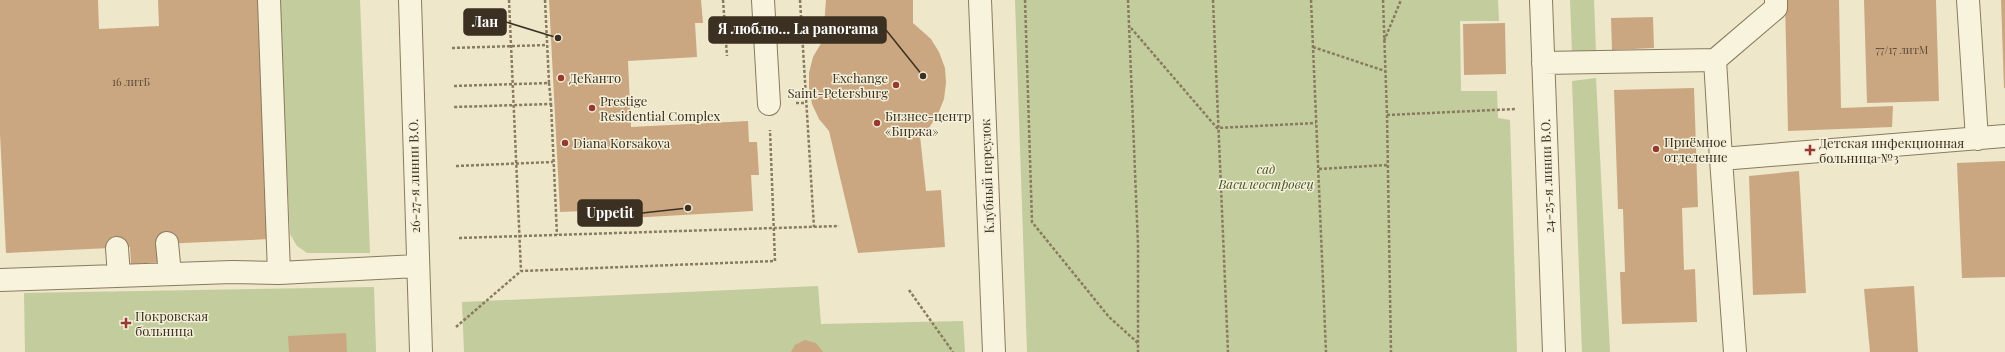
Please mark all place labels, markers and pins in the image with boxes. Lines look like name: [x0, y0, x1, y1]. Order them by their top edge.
callout: Лан: [464, 9, 506, 35]
callout: Я люблю… La panorama: [709, 17, 886, 43]
place label: ДеКанто: [569, 69, 621, 86]
place label: Exchange Saint-Petersburg: [788, 69, 888, 101]
marker: ДеКанто: [556, 73, 566, 83]
marker: Exchange Saint-Petersburg: [891, 80, 901, 90]
place label: Prestige Residential Complex: [600, 92, 721, 124]
marker: Prestige Residential Complex: [587, 103, 597, 113]
place label: Бизнес-центр «Биржа»: [885, 107, 971, 139]
marker: Бизнес-центр «Биржа»: [872, 118, 882, 128]
place label: Приёмное отделение: [1664, 133, 1728, 165]
place label: Diana Korsakova: [573, 134, 671, 151]
place label: Детская инфекционная больница №3: [1819, 134, 1964, 166]
marker: Diana Korsakova: [560, 138, 570, 148]
marker: Приёмное отделение: [1651, 144, 1661, 154]
marker: Детская инфекционная больница №3: [1804, 144, 1816, 156]
callout: Uppetit: [578, 200, 642, 226]
place label: Покровская больница: [135, 307, 208, 339]
marker: Покровская больница: [120, 317, 132, 329]

